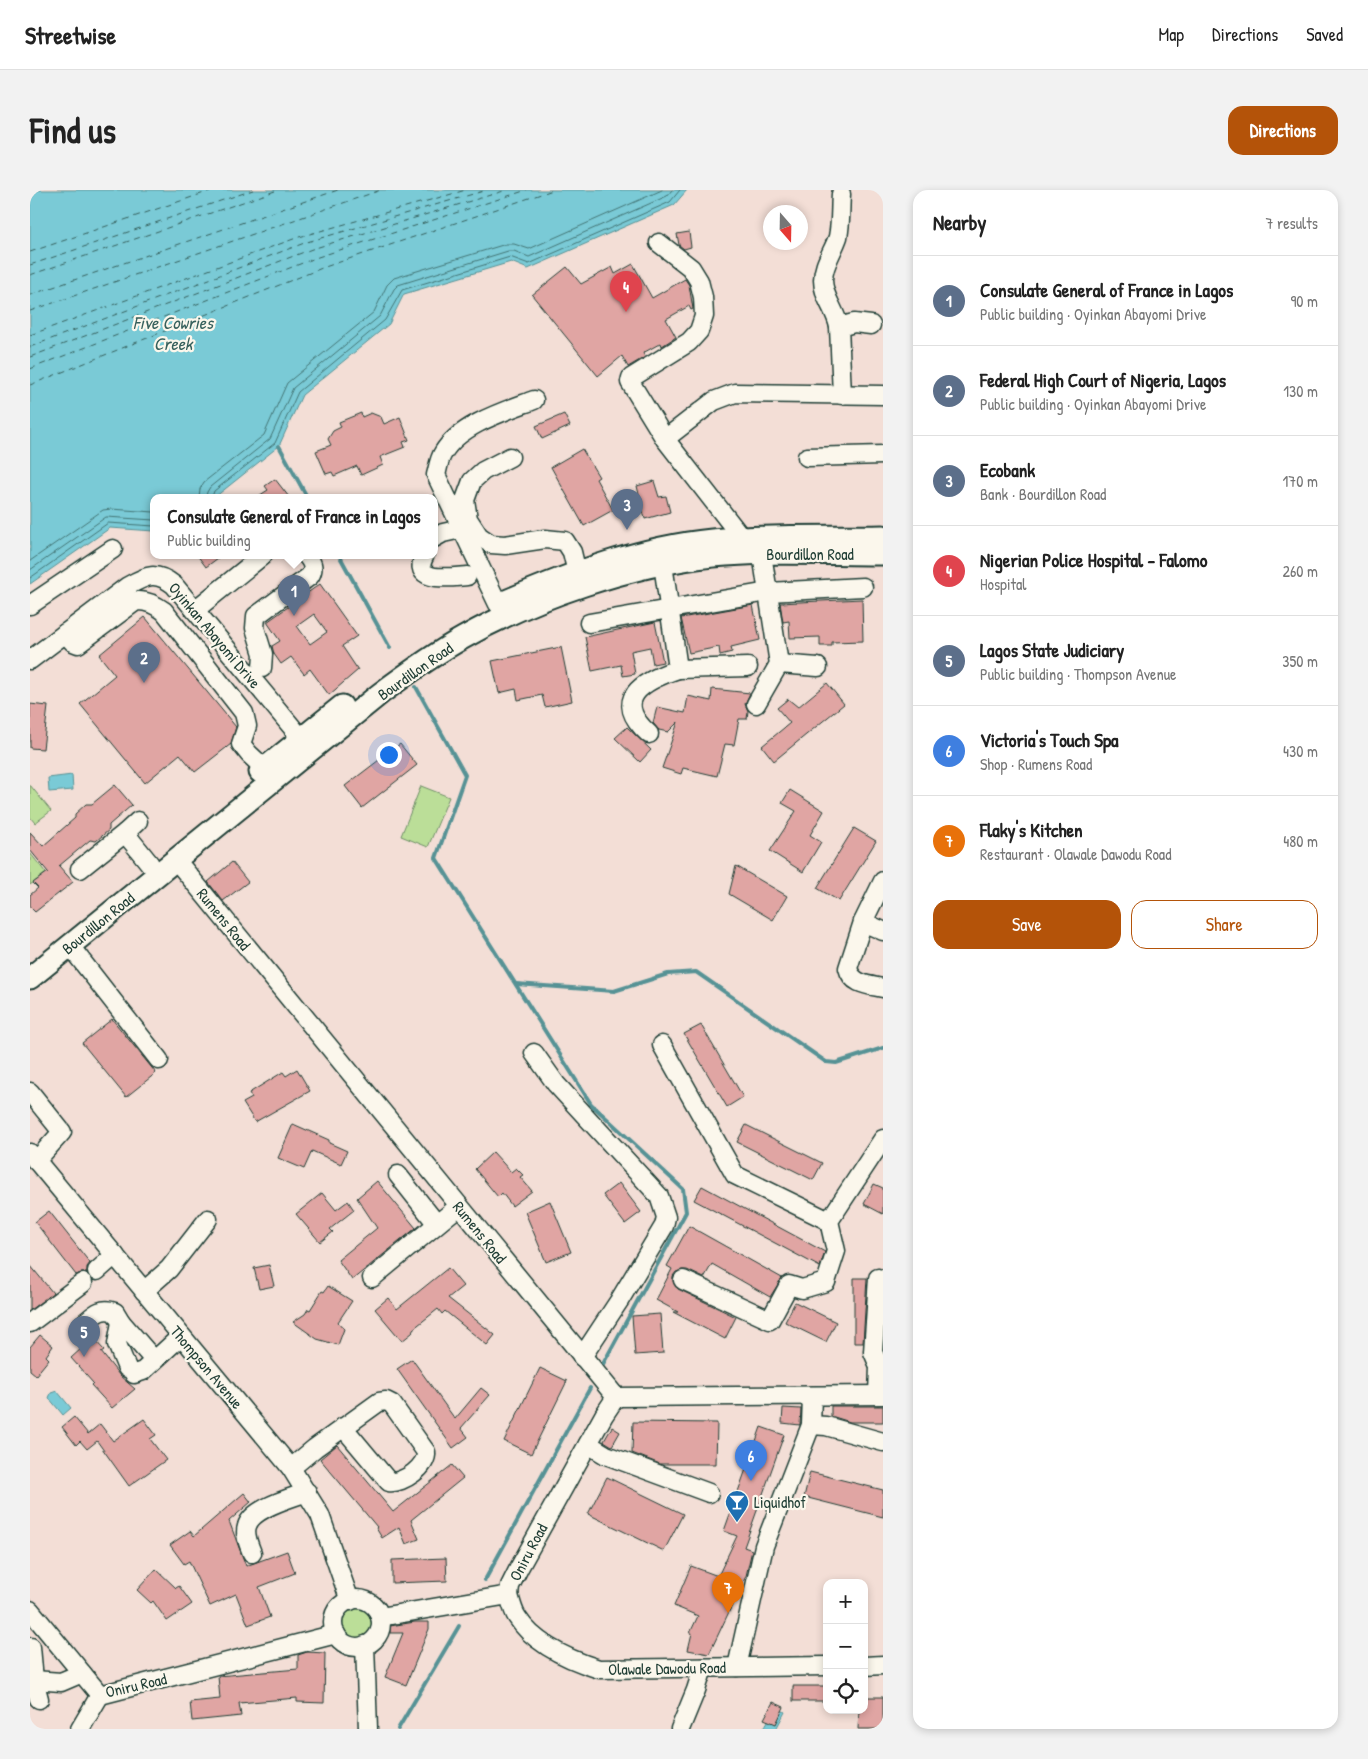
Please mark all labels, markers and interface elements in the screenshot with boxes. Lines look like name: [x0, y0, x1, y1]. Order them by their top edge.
text: Streetwise: [25, 19, 116, 51]
text: Map: [1159, 22, 1184, 47]
text: Directions: [1212, 22, 1278, 47]
text: Saved: [1306, 22, 1343, 47]
button: Directions: [1228, 106, 1338, 155]
text: Find us: [30, 107, 116, 154]
north arrow: [763, 205, 808, 250]
text: Nearby: [933, 208, 986, 237]
text: 7 results: [1265, 212, 1318, 234]
pin: 4: [610, 271, 642, 312]
text: Consulate General of France in Lagos: [980, 277, 1233, 303]
text: 1: [946, 290, 952, 312]
text: 90 m: [1290, 290, 1318, 312]
text: Public building · Oyinkan Abayomi Drive: [980, 303, 1206, 325]
water label: Five Cowries Creek: [133, 310, 215, 356]
text: Federal High Court of Nigeria, Lagos: [980, 367, 1226, 393]
text: 2: [945, 380, 953, 402]
text: 130 m: [1283, 380, 1318, 402]
text: Public building · Oyinkan Abayomi Drive: [980, 393, 1206, 415]
text: Ecobank: [980, 457, 1035, 483]
text: 3: [945, 470, 953, 492]
text: 170 m: [1283, 470, 1318, 492]
text: Bank · Bourdillon Road: [980, 483, 1106, 505]
pin: 3: [611, 489, 643, 530]
popup: [150, 494, 438, 559]
text: Consulate General of France in Lagos: [167, 503, 421, 529]
text: Public building: [167, 529, 251, 551]
street label: Bourdillon Road: [766, 543, 854, 565]
text: Nigerian Police Hospital - Falomo: [980, 547, 1207, 573]
text: 4: [946, 560, 952, 582]
text: 260 m: [1282, 560, 1318, 582]
text: Hospital: [980, 573, 1027, 595]
pin: 1: [278, 575, 310, 616]
street label: Oyinkan Abayomi Drive: [164, 577, 266, 693]
street label: Bourdillon Road: [373, 637, 457, 705]
text: Lagos State Judiciary: [980, 637, 1124, 663]
pin: 2: [128, 642, 160, 683]
text: 5: [946, 650, 952, 672]
text: 350 m: [1282, 650, 1318, 672]
text: Public building · Thompson Avenue: [980, 663, 1176, 685]
text: Victoria's Touch Spa: [980, 727, 1119, 753]
text: 6: [946, 740, 952, 762]
text: 430 m: [1283, 740, 1318, 762]
your location: [376, 742, 402, 768]
text: Shop · Rumens Road: [980, 753, 1092, 775]
text: Flaky's Kitchen: [980, 817, 1083, 843]
text: 7: [945, 830, 953, 852]
text: 480 m: [1283, 830, 1318, 852]
text: Restaurant · Olawale Dawodu Road: [980, 843, 1171, 865]
street label: Rumens Road: [192, 883, 256, 955]
street label: Bourdillon Road: [57, 887, 139, 959]
button: Save: [933, 900, 1121, 949]
button: Share: [1131, 900, 1318, 949]
street label: Rumens Road: [448, 1196, 512, 1268]
pin: 5: [68, 1316, 100, 1357]
street label: Thompson Avenue: [166, 1321, 249, 1414]
pin: 6: [735, 1440, 767, 1481]
bar icon: Liquidhof: [724, 1489, 750, 1523]
place label: Liquidhof: [754, 1491, 806, 1513]
street label: Oniru Road: [504, 1519, 552, 1585]
pin: 7: [712, 1572, 744, 1613]
map controls: [823, 1579, 868, 1714]
button: +: [823, 1579, 868, 1624]
button: −: [823, 1624, 868, 1669]
street label: Olawale Dawodu Road: [608, 1656, 726, 1680]
street label: Oniru Road: [103, 1667, 169, 1703]
button: locate: [823, 1669, 868, 1714]

